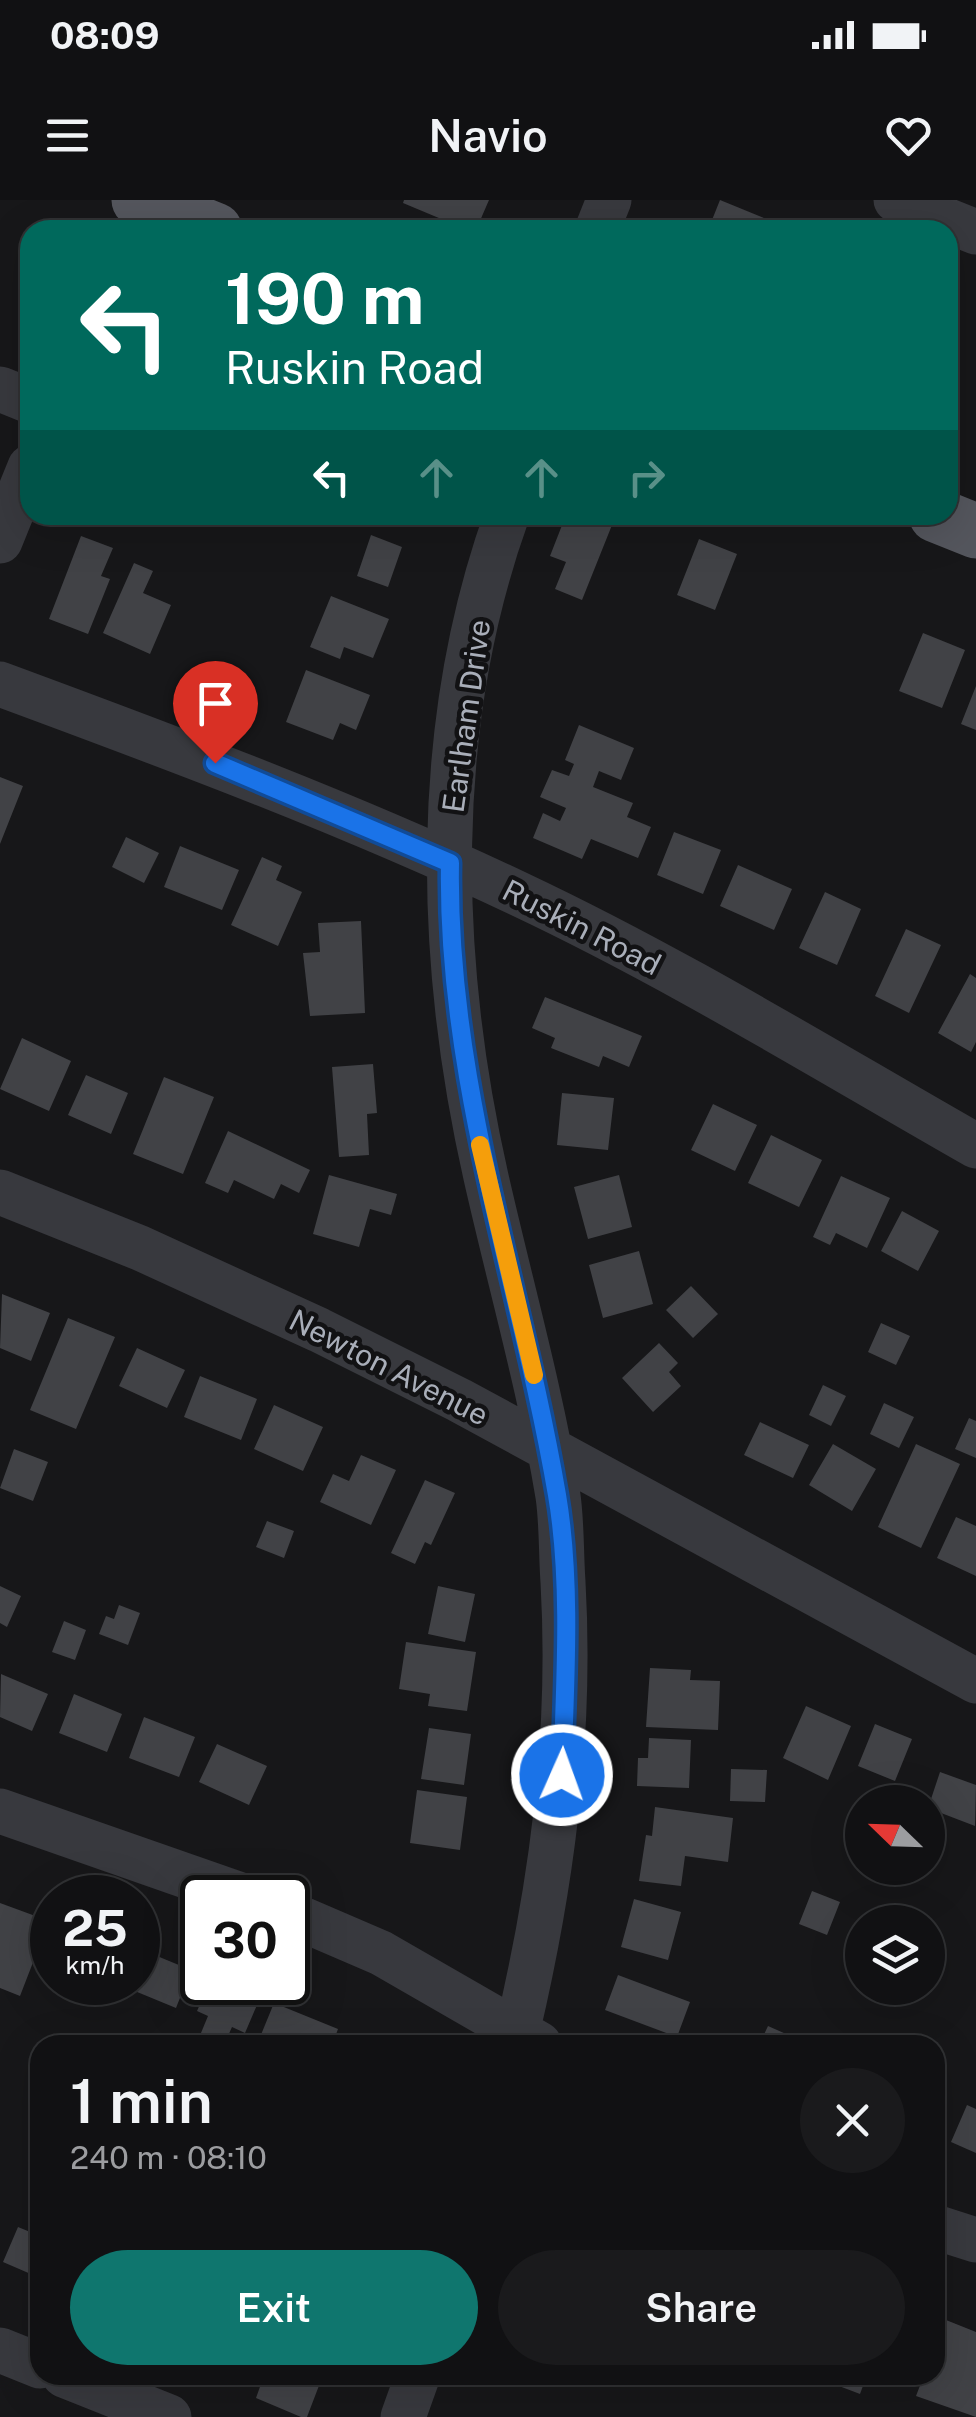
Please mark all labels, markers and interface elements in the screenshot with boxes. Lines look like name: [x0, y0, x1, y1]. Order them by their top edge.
text: 08:09: [50, 13, 160, 58]
icon: menu: [40, 108, 95, 163]
icon: heart: [881, 108, 936, 163]
text: Navio: [428, 109, 548, 162]
text: 190 m: [225, 257, 424, 340]
icon: left: [60, 260, 190, 390]
text: Ruskin Road: [225, 341, 484, 394]
icon: left: [304, 450, 359, 505]
icon: ahead: [409, 450, 464, 505]
icon: ahead: [514, 450, 569, 505]
icon: right: [619, 450, 674, 505]
street label: Earlham Drive: [435, 617, 497, 815]
pin: [173, 661, 258, 764]
icon: arrive: [188, 676, 243, 731]
street label: Ruskin Road: [497, 872, 667, 982]
street label: Newton Avenue: [283, 1301, 495, 1433]
position arrow: [510, 1723, 614, 1827]
north arrow: [845, 1785, 945, 1885]
map controls: [845, 1785, 945, 2005]
speed limit sign: 30: [180, 1875, 310, 2005]
text: 25: [62, 1898, 128, 1957]
button: layers: [845, 1905, 945, 2005]
text: km/h: [66, 1950, 124, 1980]
text: 1 min: [70, 2066, 213, 2137]
button: close: [800, 2068, 905, 2173]
text: 240 m · 08:10: [70, 2139, 267, 2176]
button: Exit: [70, 2250, 478, 2365]
button: Share: [498, 2250, 905, 2365]

